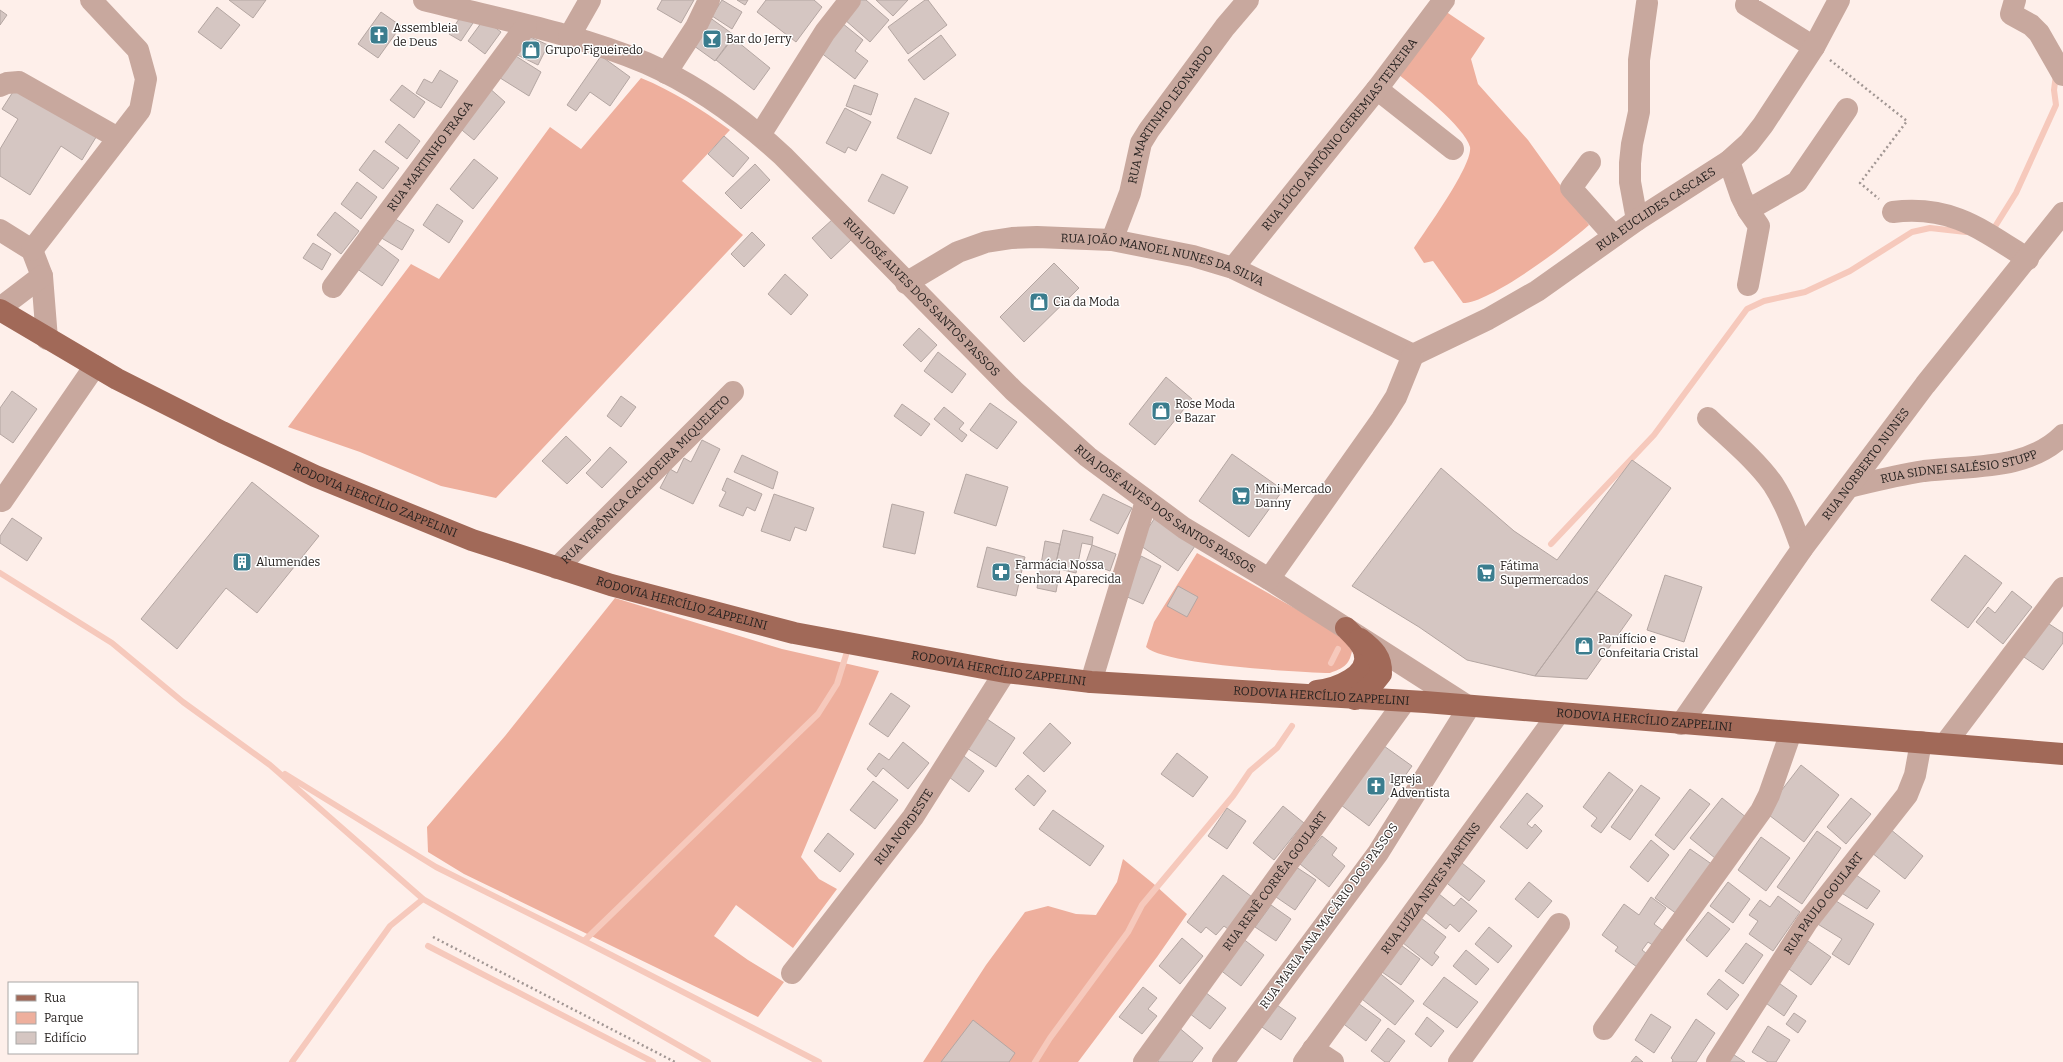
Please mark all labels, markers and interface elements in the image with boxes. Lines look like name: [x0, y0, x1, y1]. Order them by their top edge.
place label: Assembleia de Deus: [393, 21, 458, 49]
church icon: Assembleia de Deus: [368, 24, 390, 46]
bar icon: Bar do Jerry: [701, 28, 723, 50]
place label: Bar do Jerry: [726, 32, 792, 46]
street label: RUA LÚCIO ANTÔNIO GEREMIAS TEIXEIRA: [1259, 35, 1420, 233]
shop icon: Grupo Figueiredo: [520, 39, 542, 61]
place label: Grupo Figueiredo: [545, 43, 643, 57]
street label: RUA MARTINHO LEONARDO: [1125, 43, 1216, 185]
street label: RUA MARTINHO FRAGA: [384, 97, 476, 214]
street label: RUA EUCLIDES CASCAES: [1593, 164, 1718, 254]
street label: RUA JOSÉ ALVES DOS SANTOS PASSOS: [841, 215, 1003, 379]
street label: RUA JOÃO MANOEL NUNES DA SILVA: [1060, 231, 1267, 289]
shop icon: Cia da Moda: [1028, 291, 1050, 313]
place label: Cia da Moda: [1053, 295, 1120, 309]
street label: RUA VERÔNICA CACHOEIRA MIQUELETO: [558, 392, 733, 567]
place label: Rose Moda e Bazar: [1175, 397, 1236, 425]
shop icon: Rose Moda e Bazar: [1150, 400, 1172, 422]
street label: RUA NORBERTO NUNES: [1819, 405, 1912, 523]
street label: RUA JOSÉ ALVES DOS SANTOS PASSOS: [1072, 441, 1258, 576]
street label: RUA SIDNEI SALÉSIO STUPP: [1879, 447, 2039, 486]
street label: RODOVIA HERCÍLIO ZAPPELINI: [291, 460, 459, 540]
place label: Mini Mercado Danny: [1255, 482, 1332, 510]
supermarket icon: Mini Mercado Danny: [1230, 485, 1252, 507]
building icon: Alumendes: [231, 551, 253, 573]
place label: Alumendes: [256, 555, 321, 569]
place label: Farmácia Nossa Senhora Aparecida: [1015, 558, 1122, 586]
place label: Fátima Supermercados: [1500, 559, 1589, 587]
pharmacy icon: Farmácia Nossa Senhora Aparecida: [990, 561, 1012, 583]
supermarket icon: Fátima Supermercados: [1475, 562, 1497, 584]
street label: RODOVIA HERCÍLIO ZAPPELINI: [594, 574, 769, 633]
place label: Panifício e Confeitaria Cristal: [1598, 632, 1699, 660]
shop icon: Panifício e Confeitaria Cristal: [1573, 635, 1595, 657]
street label: RODOVIA HERCÍLIO ZAPPELINI: [910, 648, 1087, 688]
street label: RODOVIA HERCÍLIO ZAPPELINI: [1233, 684, 1410, 708]
street label: RODOVIA HERCÍLIO ZAPPELINI: [1556, 706, 1733, 734]
place label: Igreja Adventista: [1390, 772, 1450, 800]
church icon: Igreja Adventista: [1365, 775, 1387, 797]
street label: RUA NORDESTE: [872, 786, 936, 868]
street label: RUA RENÊ CORRÊA GOULART: [1220, 809, 1330, 953]
street label: RUA MARIA ANA MACÁRIO DOS PASSOS: [1256, 820, 1401, 1011]
street label: RUA LUÍZA NEVES MARTINS: [1378, 820, 1483, 957]
street label: RUA PAULO GOULART: [1781, 850, 1866, 957]
legend: [8, 982, 138, 1054]
text: Rua: [44, 991, 66, 1005]
text: Parque: [44, 1011, 83, 1025]
text: Edifício: [44, 1031, 86, 1045]

